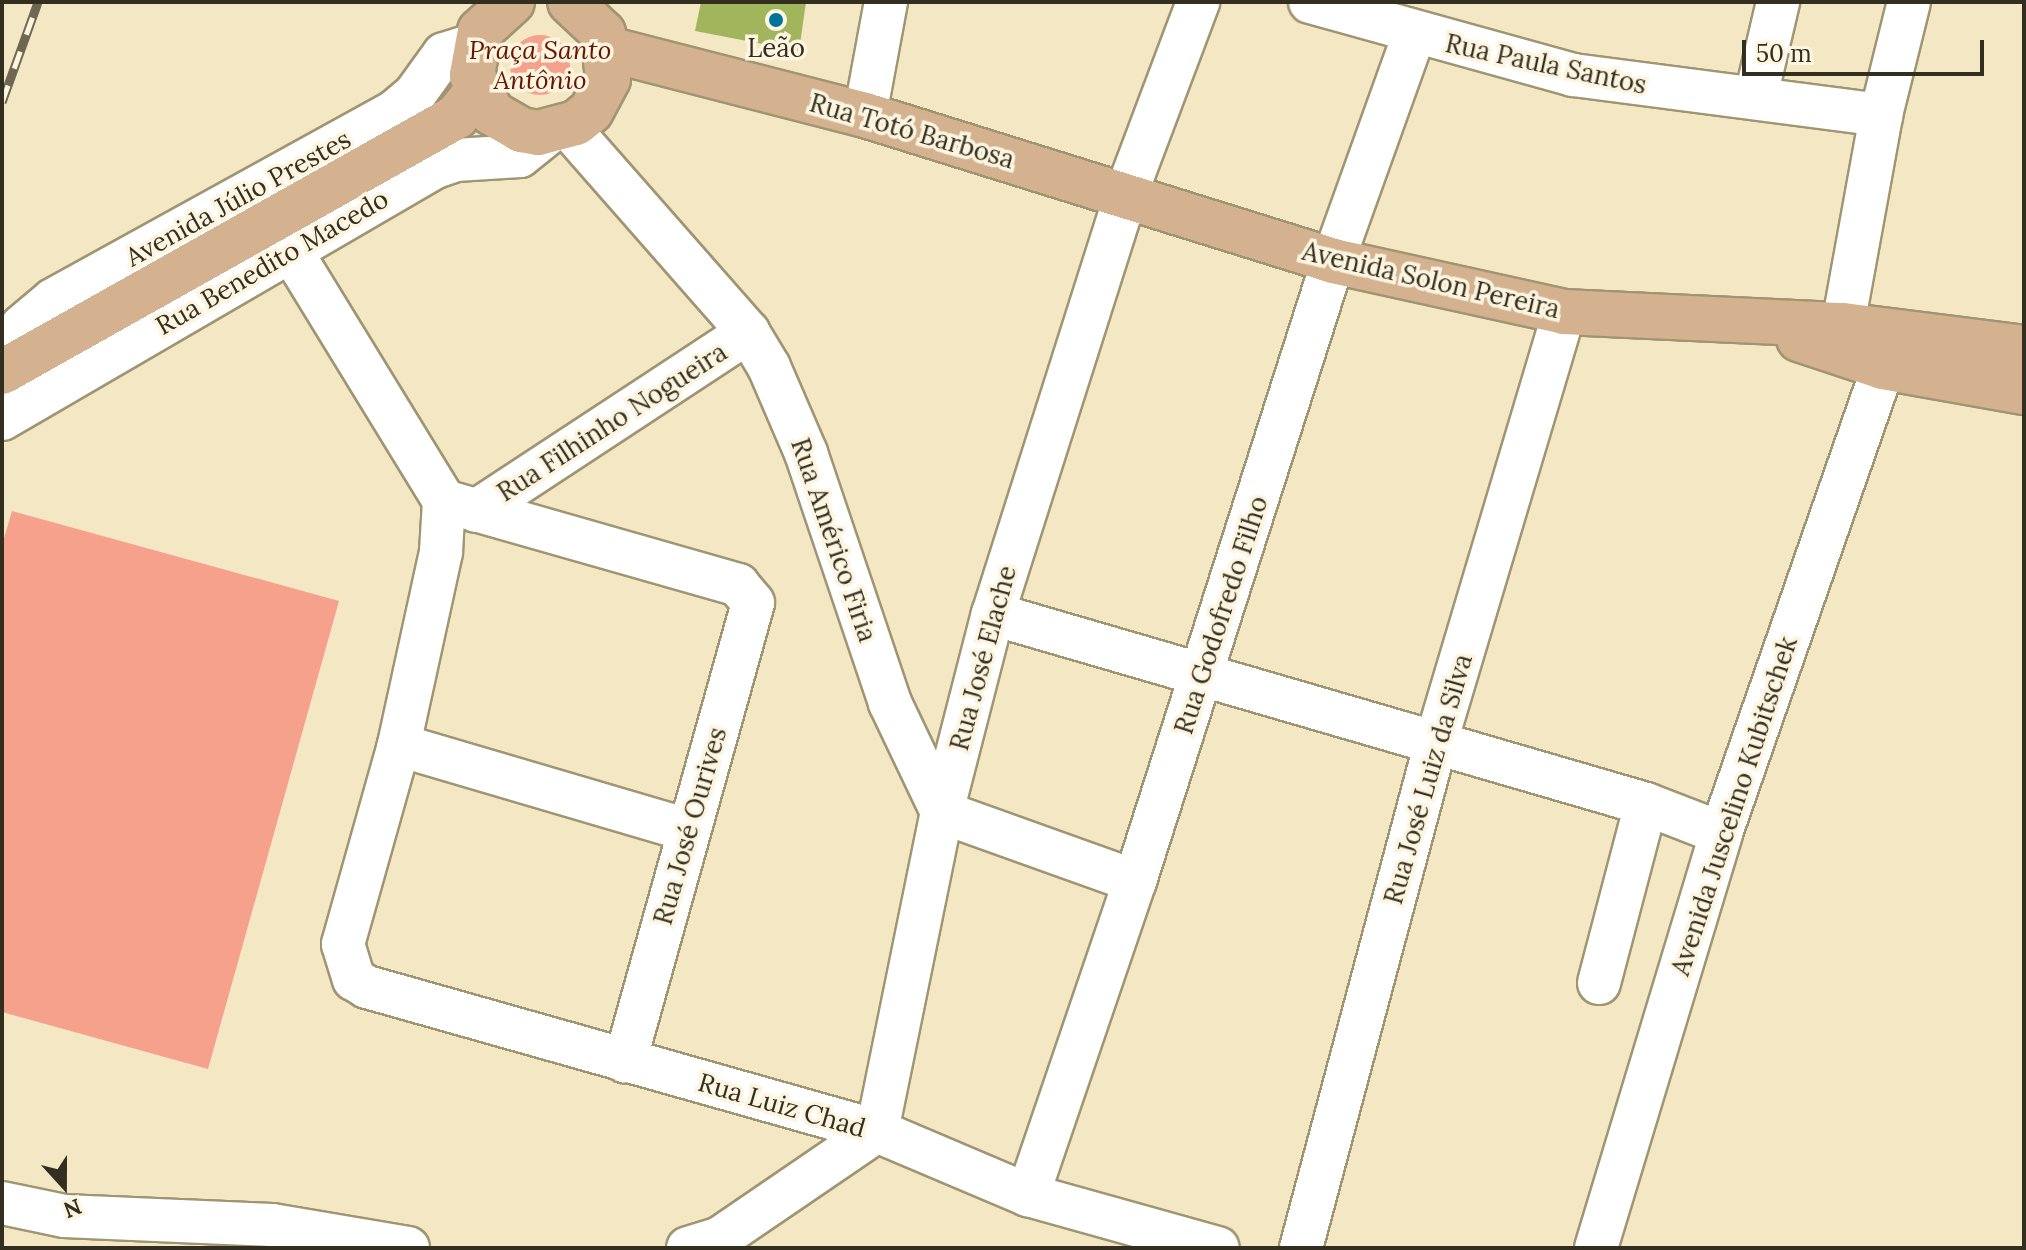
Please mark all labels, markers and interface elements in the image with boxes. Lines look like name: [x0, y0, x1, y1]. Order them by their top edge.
marker: Leão: [767, 11, 785, 29]
scale bar: [1746, 24, 1988, 74]
street label: Rua Paula Santos: [1443, 27, 1649, 101]
place label: Leão: [747, 32, 805, 64]
park label: Praça Santo Antônio: [469, 34, 611, 96]
text: 50 m: [1756, 38, 1812, 69]
street label: Rua Totó Barbosa: [806, 87, 1018, 175]
street label: Avenida Júlio Prestes: [120, 123, 356, 273]
street label: Rua Benedito Macedo: [150, 183, 394, 341]
street label: Avenida Solon Pereira: [1299, 235, 1563, 325]
street label: Rua Filhinho Nogueira: [491, 336, 733, 508]
street label: Rua Américo Firia: [785, 434, 883, 646]
street label: Rua Godofredo Filho: [1168, 492, 1274, 738]
street label: Rua José Elache: [943, 562, 1023, 754]
street label: Avenida Juscelino Kubitschek: [1664, 633, 1804, 979]
street label: Rua José Luiz da Silva: [1377, 650, 1479, 908]
street label: Rua José Ourives: [647, 724, 733, 928]
street label: Rua Luiz Chad: [695, 1066, 869, 1144]
north arrow: [24, 1146, 104, 1226]
text: N: [60, 1192, 86, 1225]

